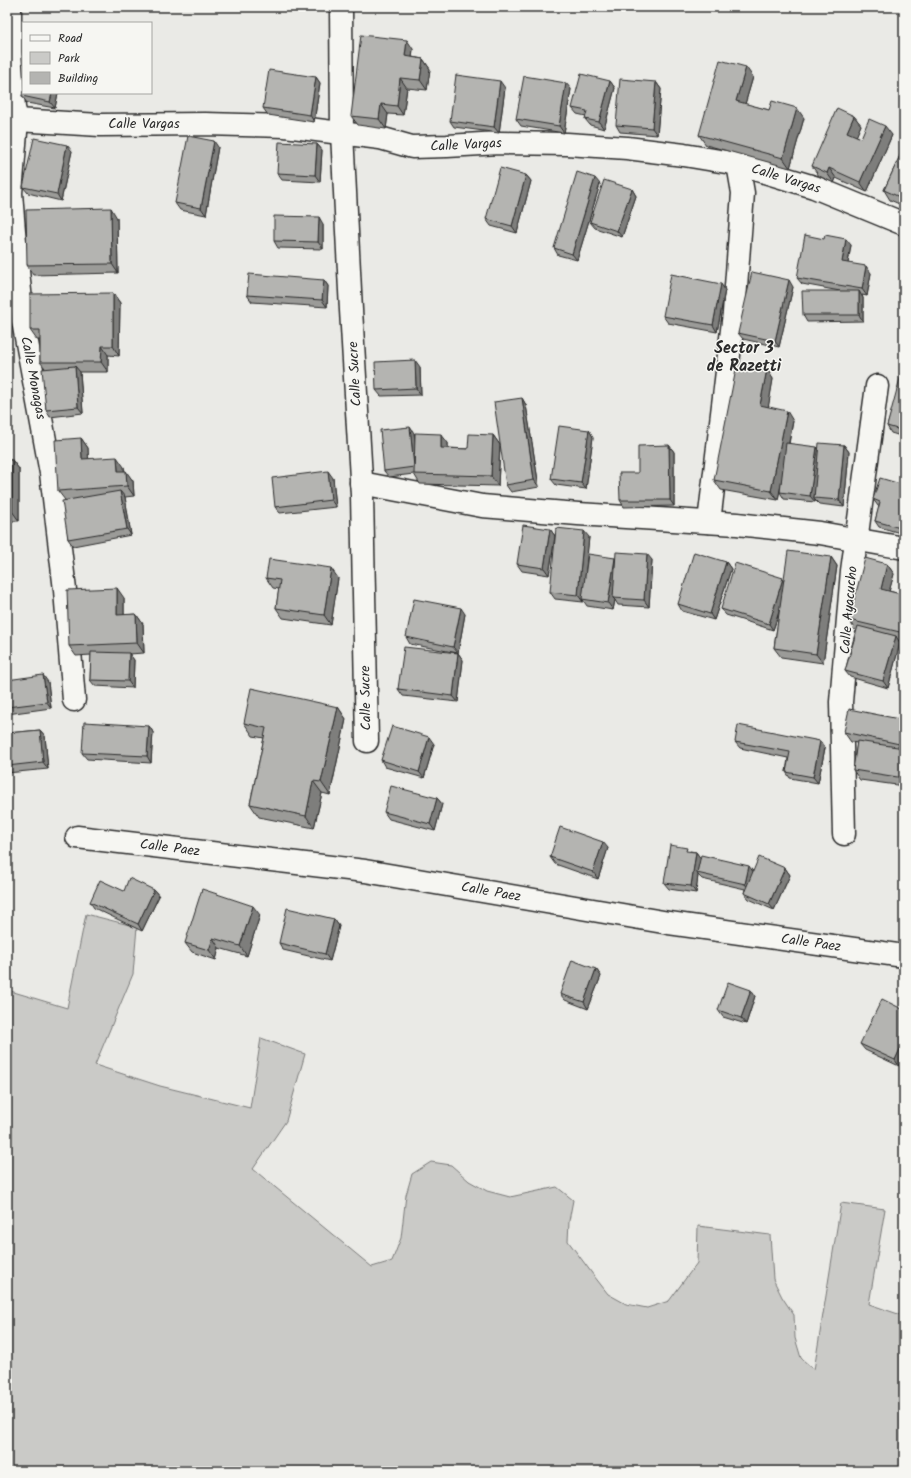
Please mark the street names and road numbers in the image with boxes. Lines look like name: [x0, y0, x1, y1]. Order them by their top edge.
street label: Calle Vargas: [108, 113, 180, 135]
street label: Calle Vargas: [430, 132, 502, 158]
street label: Calle Vargas: [749, 158, 823, 200]
street label: Calle Monagas: [14, 335, 52, 422]
street label: Calle Sucre: [342, 340, 368, 407]
street label: Calle Ayacucho: [834, 565, 864, 655]
street label: Calle Sucre: [354, 665, 378, 731]
street label: Calle Paez: [139, 833, 201, 863]
street label: Calle Paez: [459, 876, 523, 908]
street label: Calle Paez: [780, 928, 842, 958]

